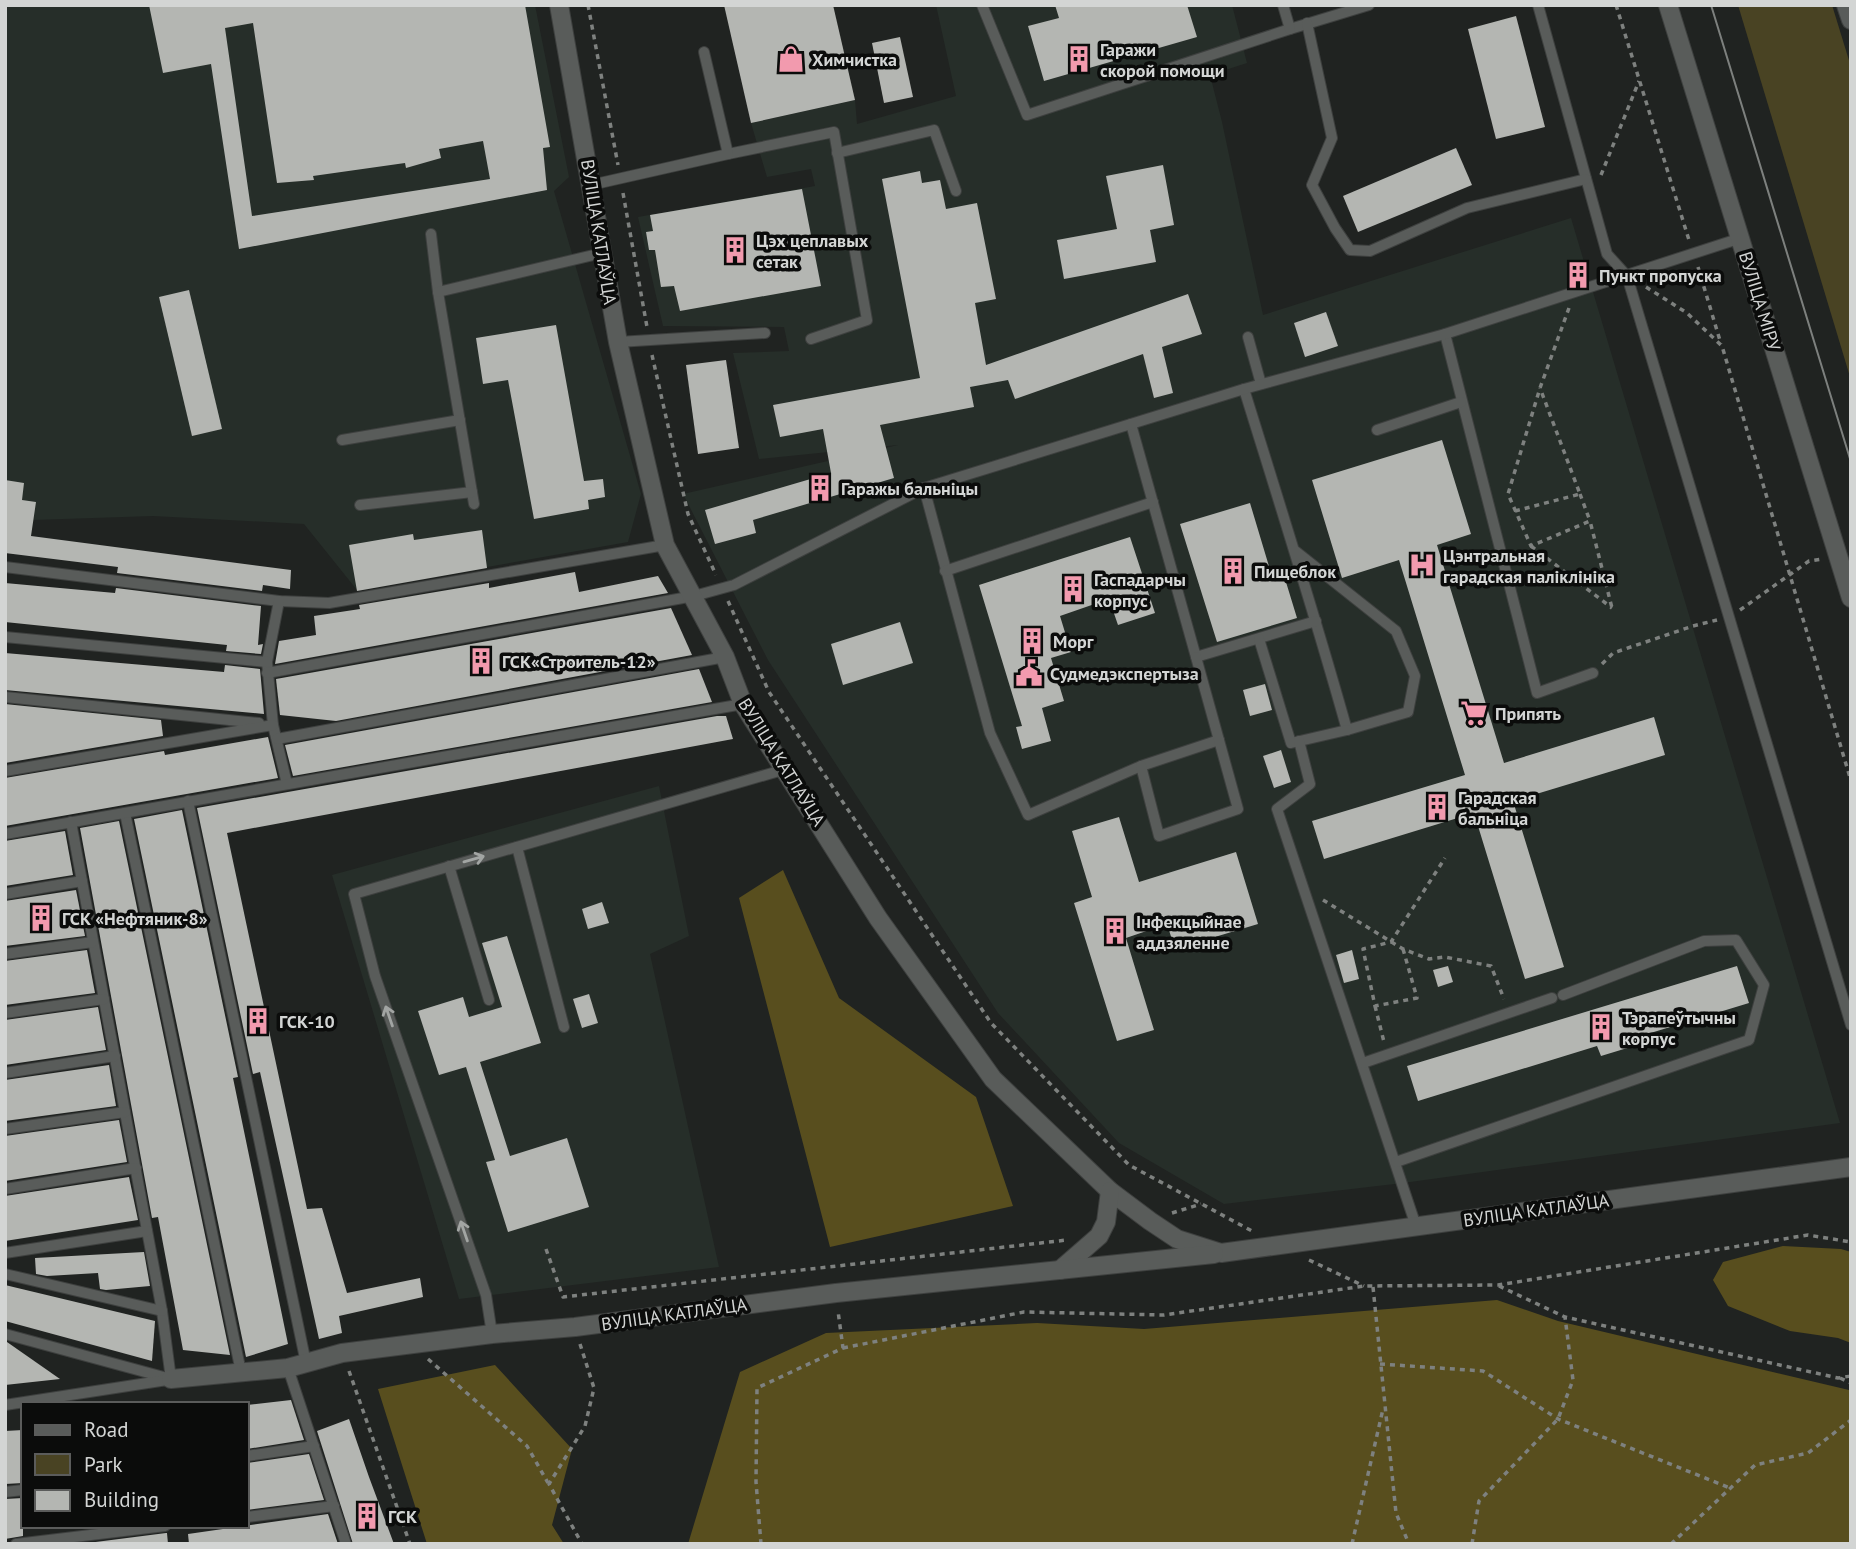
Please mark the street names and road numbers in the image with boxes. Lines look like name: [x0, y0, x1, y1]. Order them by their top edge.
street label: ВУЛІЦА КАТЛАЎЦА: [576, 158, 622, 307]
street label: ВУЛІЦА МІРУ: [1734, 249, 1786, 353]
street label: ВУЛІЦА КАТЛАЎЦА: [733, 694, 831, 831]
street label: ВУЛІЦА КАТЛАЎЦА: [1462, 1188, 1611, 1232]
street label: ВУЛІЦА КАТЛАЎЦА: [600, 1292, 749, 1336]

